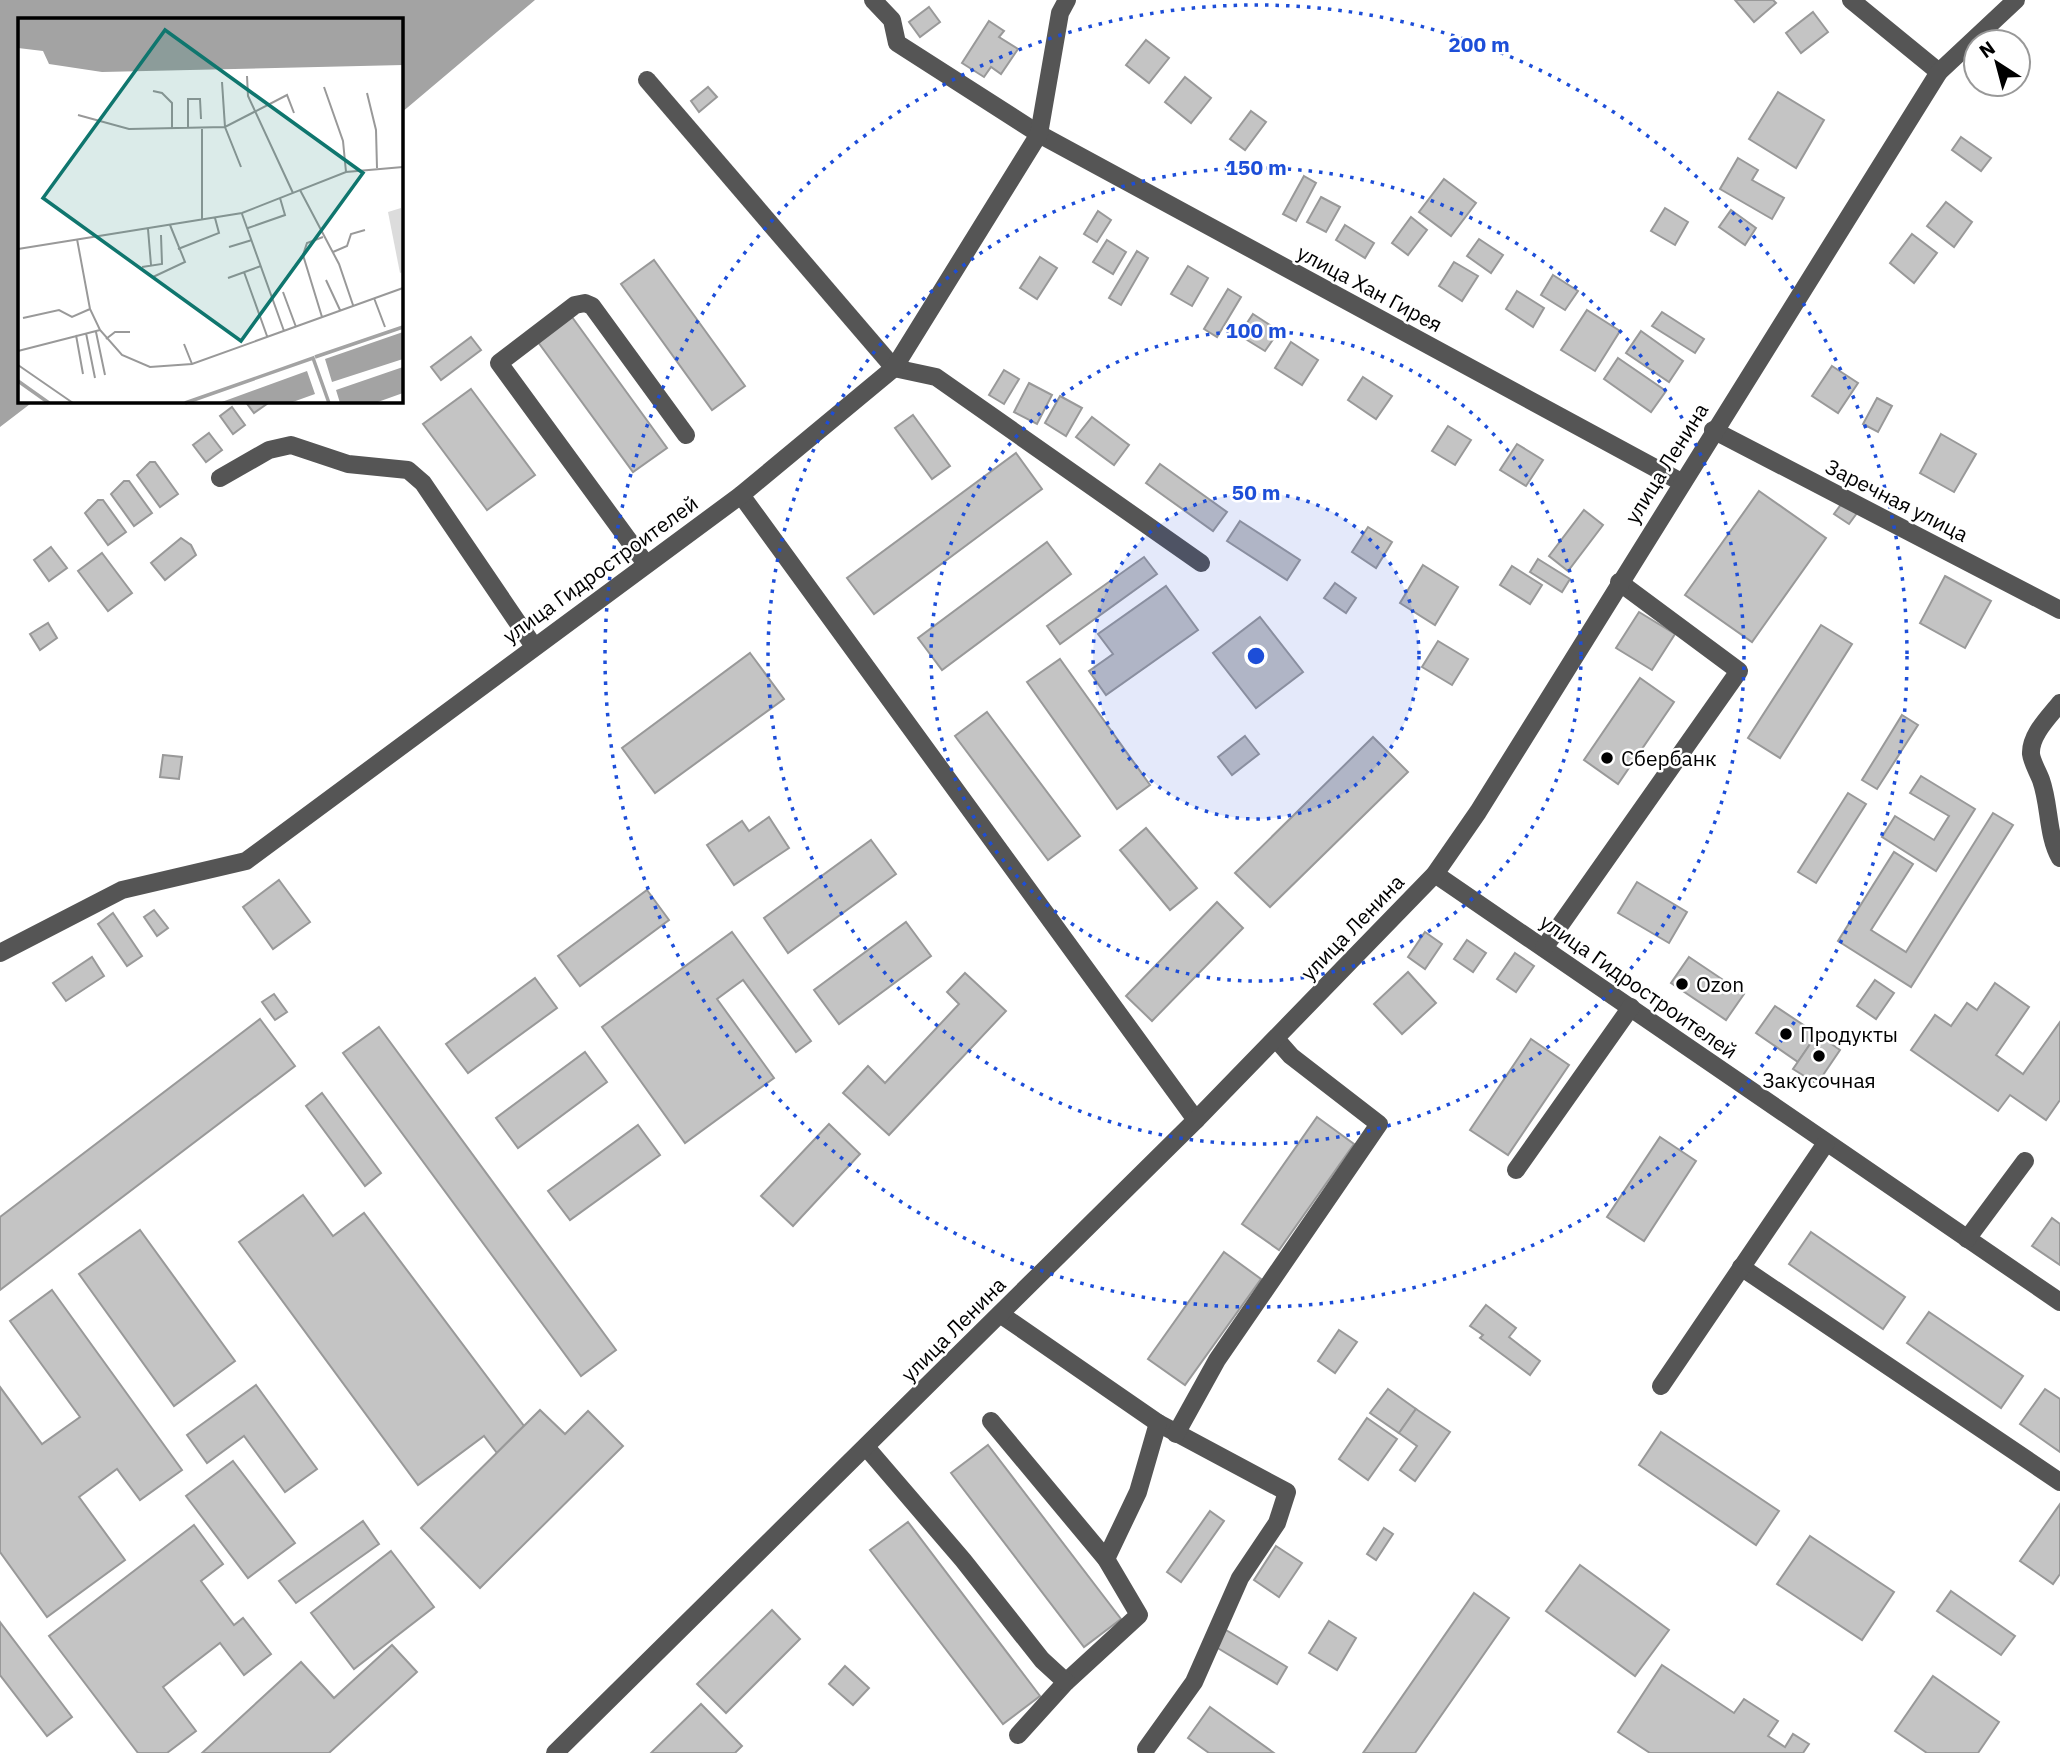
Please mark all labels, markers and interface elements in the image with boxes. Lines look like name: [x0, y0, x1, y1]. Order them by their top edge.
inset map: [18, 18, 402, 402]
north arrow: [1962, 28, 2032, 98]
text: 200 m: [1448, 30, 1510, 58]
text: N: [1974, 35, 2000, 63]
text: 150 m: [1225, 153, 1287, 181]
street label: улица Хан Гирея: [1292, 238, 1448, 338]
text: 100 m: [1225, 316, 1287, 344]
street label: улица Ленина: [1618, 397, 1714, 529]
street label: Заречная улица: [1821, 452, 1973, 548]
text: 50 m: [1232, 478, 1280, 506]
street label: улица Гидростроителей: [497, 489, 703, 649]
centre of rings: [1244, 644, 1268, 668]
place label: Сбербанк: [1621, 744, 1717, 772]
marker: Сбербанк: [1599, 750, 1615, 766]
street label: улица Ленина: [1294, 868, 1410, 986]
street label: улица Гидростроителей: [1535, 907, 1743, 1065]
place label: Ozon: [1696, 970, 1744, 998]
marker: Ozon: [1674, 976, 1690, 992]
place label: Продукты: [1800, 1020, 1898, 1048]
marker: Продукты: [1778, 1026, 1794, 1042]
marker: Закусочная: [1811, 1048, 1827, 1064]
place label: Закусочная: [1762, 1066, 1876, 1094]
street label: улица Ленина: [895, 1271, 1011, 1387]

